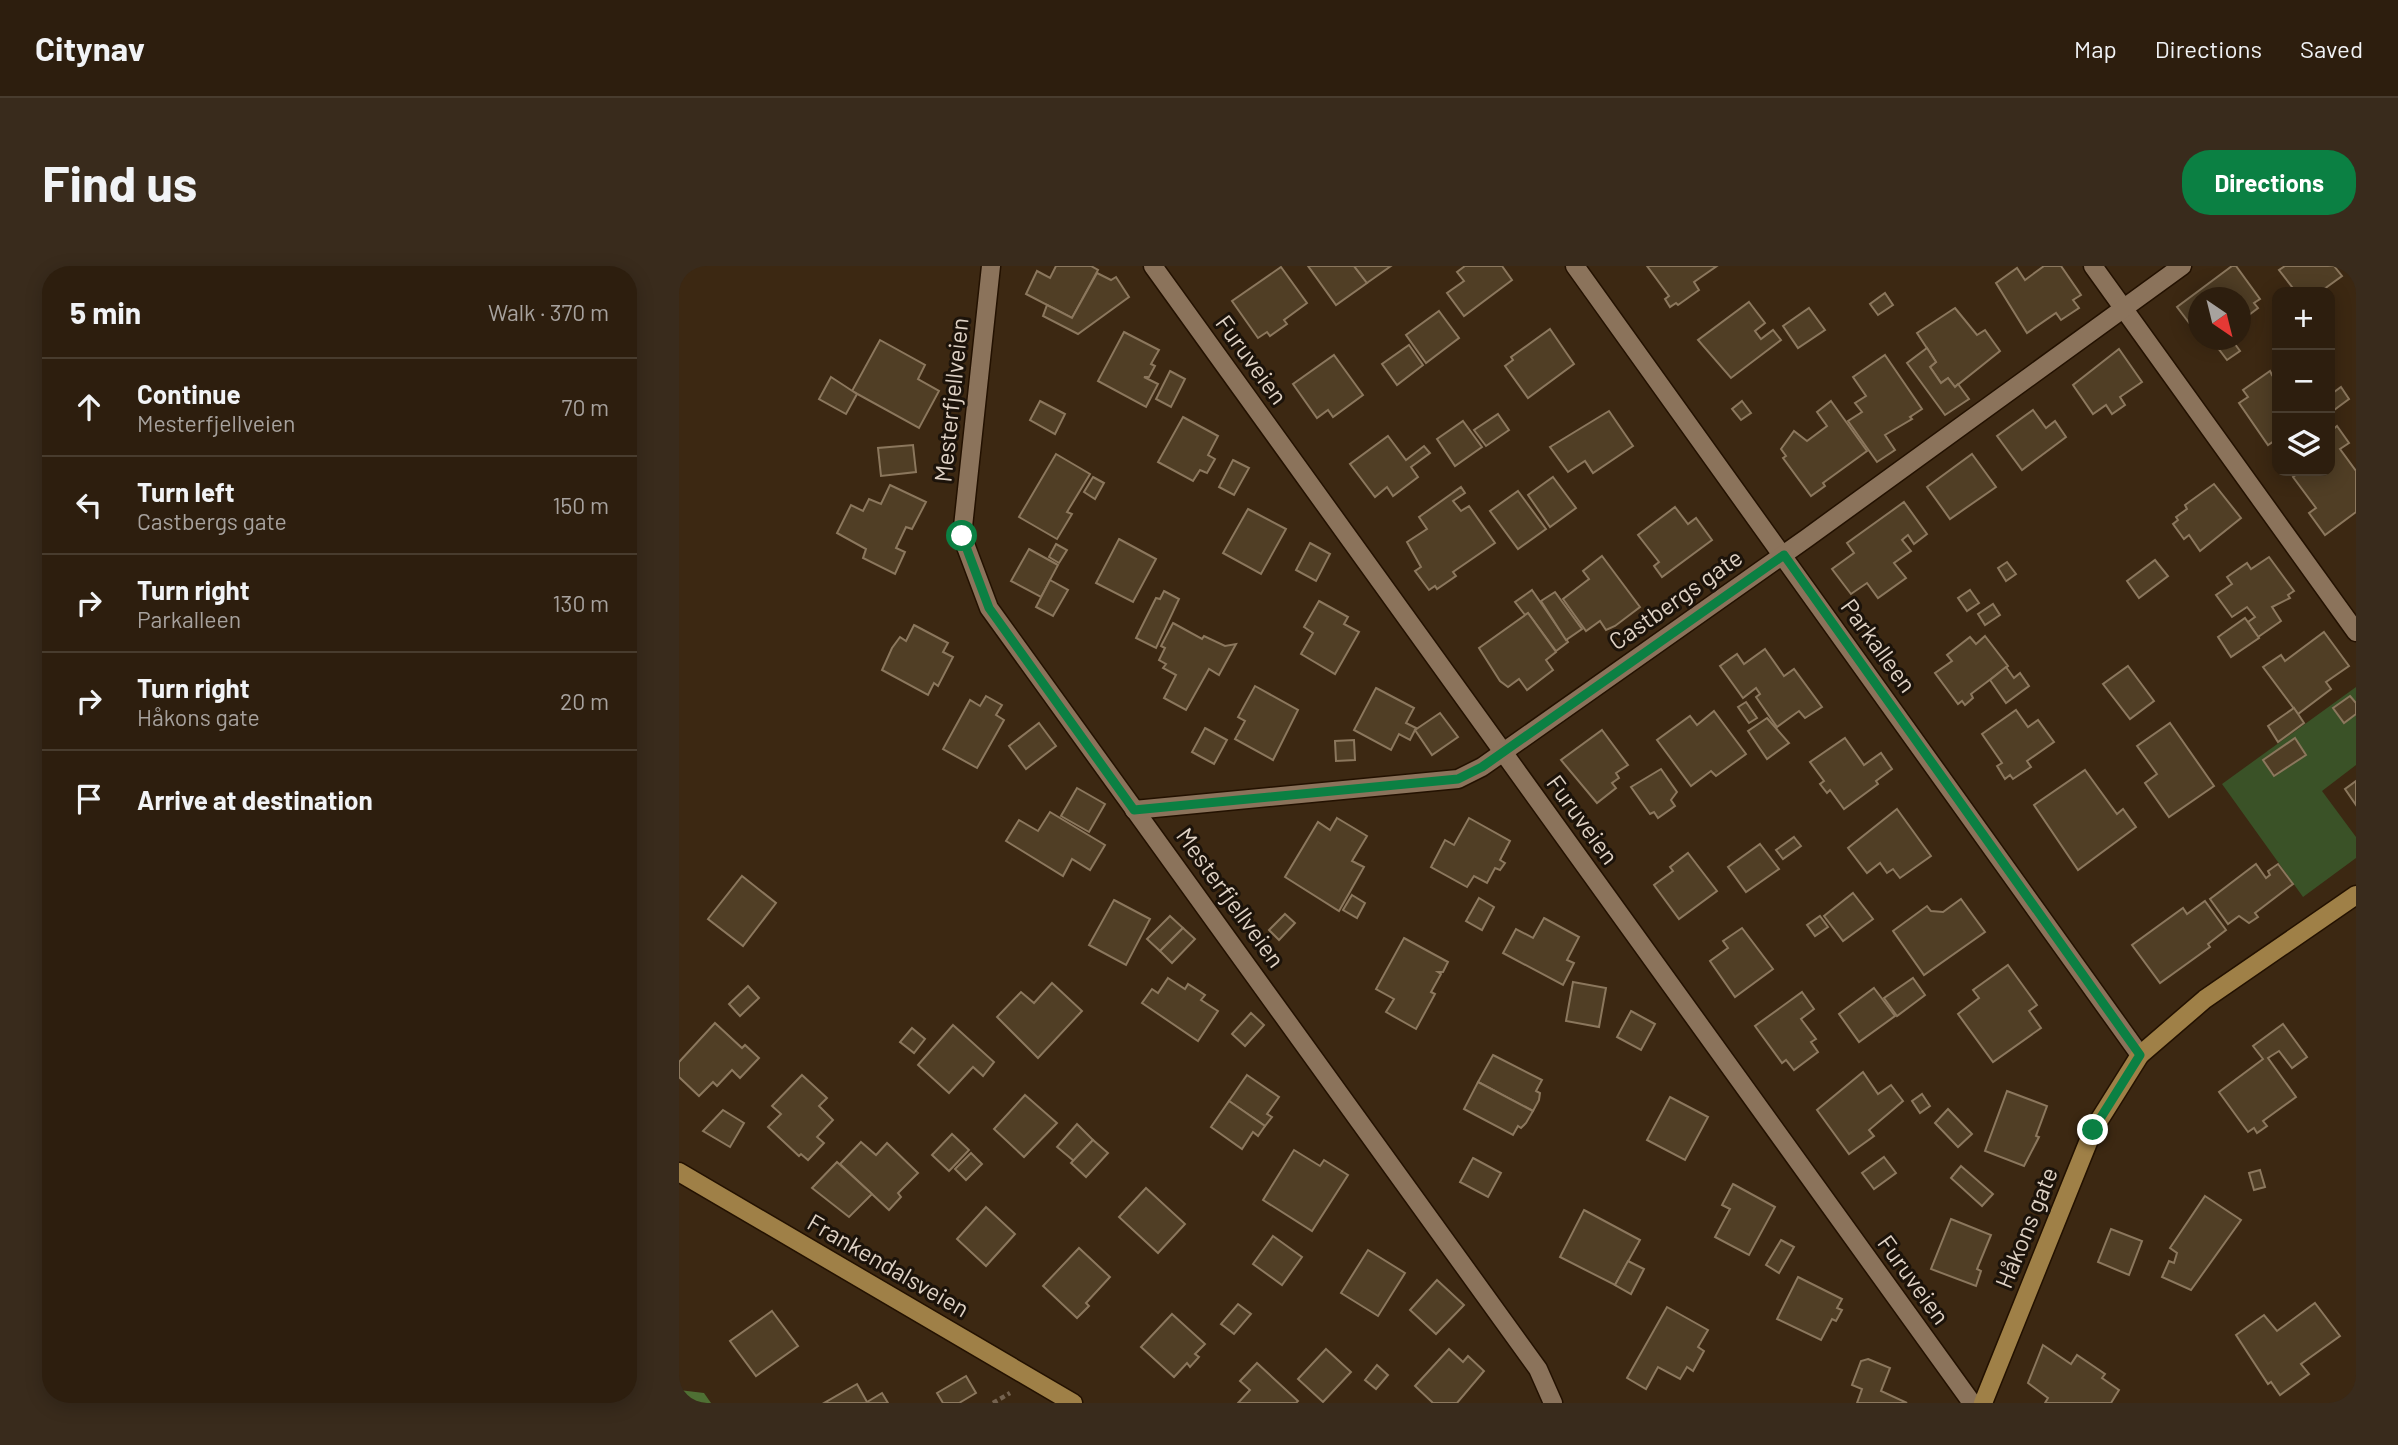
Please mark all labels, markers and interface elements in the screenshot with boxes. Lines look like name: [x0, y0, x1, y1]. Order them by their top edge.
text: Citynav: [35, 28, 145, 68]
text: Map: [2074, 34, 2117, 63]
text: Directions: [2155, 34, 2262, 63]
text: Saved: [2300, 34, 2363, 63]
button: Directions: [2182, 150, 2356, 215]
text: Find us: [42, 153, 197, 212]
north arrow: [2188, 287, 2251, 350]
map controls: [2272, 287, 2335, 476]
button: +: [2272, 287, 2335, 350]
text: 5 min: [70, 294, 141, 330]
text: Walk · 370 m: [488, 298, 609, 326]
street label: Furuveien: [1210, 309, 1294, 409]
street label: Mesterfjellveien: [927, 316, 974, 484]
button: −: [2272, 350, 2335, 413]
text: Continue: [137, 378, 241, 409]
icon: ahead: [70, 388, 108, 426]
text: 70 m: [562, 393, 609, 421]
text: Mesterfjellveien: [137, 409, 296, 437]
button: layers: [2272, 413, 2335, 476]
text: Turn left: [137, 476, 235, 507]
icon: left: [70, 486, 108, 524]
text: 150 m: [553, 491, 609, 519]
text: Castbergs gate: [137, 507, 287, 535]
route start: [946, 520, 977, 551]
street label: Castbergs gate: [1603, 542, 1747, 655]
text: Turn right: [137, 574, 250, 605]
icon: right: [70, 584, 108, 622]
text: 130 m: [552, 589, 609, 617]
street label: Parkalleen: [1836, 593, 1923, 698]
text: Parkalleen: [137, 605, 241, 633]
text: Turn right: [137, 672, 250, 703]
icon: right: [70, 682, 108, 720]
text: 20 m: [560, 687, 609, 715]
text: Håkons gate: [137, 703, 260, 731]
street label: Furuveien: [1541, 769, 1625, 869]
icon: arrive: [70, 780, 108, 818]
text: Arrive at destination: [137, 784, 373, 815]
street label: Mesterfjellveien: [1171, 822, 1292, 973]
route end: [2077, 1114, 2108, 1145]
street label: Håkons gate: [1988, 1163, 2063, 1292]
street label: Frankendalsveien: [803, 1207, 975, 1323]
street label: Furuveien: [1872, 1229, 1956, 1329]

